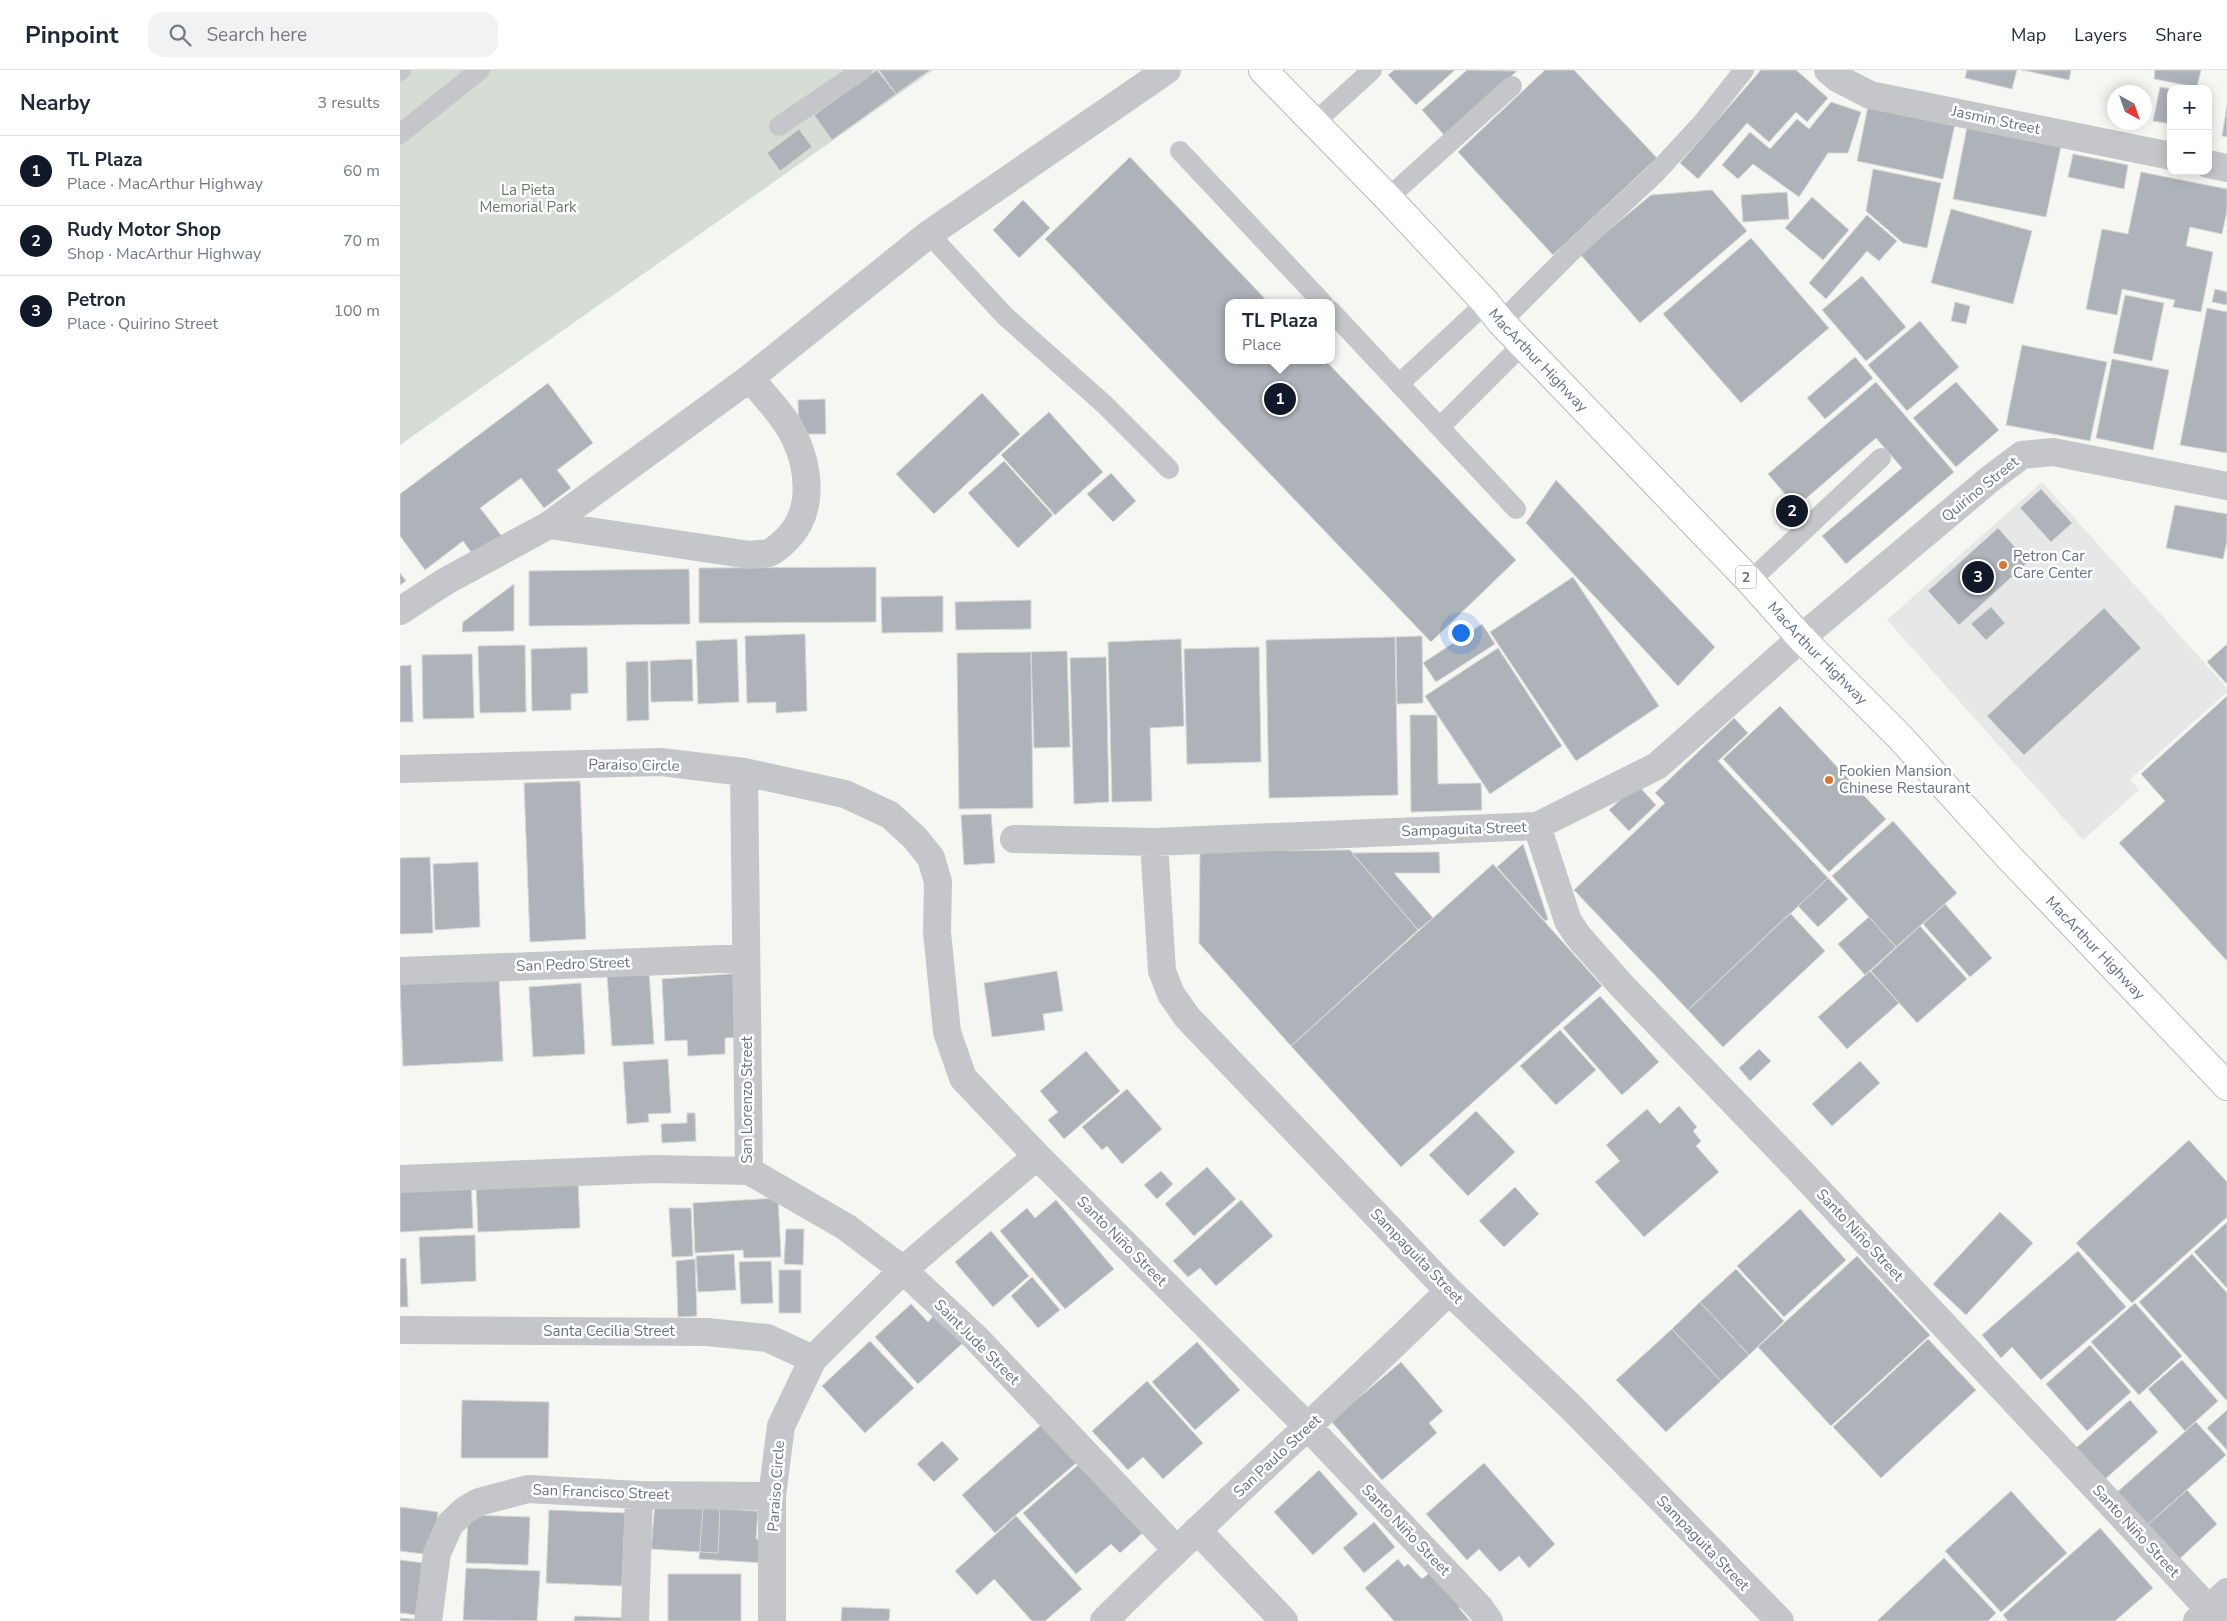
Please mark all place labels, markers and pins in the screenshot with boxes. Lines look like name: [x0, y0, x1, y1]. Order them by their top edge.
pin: 1: [1264, 380, 1296, 418]
pin: 2: [1776, 492, 1808, 530]
place label: Petron Car Care Center: [2013, 546, 2093, 583]
pin: 3: [1962, 558, 1994, 596]
marker: Petron Car Care Center: [1997, 559, 2009, 571]
place label: Fookien Mansion Chinese Restaurant: [1839, 761, 1971, 798]
marker: Fookien Mansion Chinese Restaurant: [1823, 774, 1835, 786]

